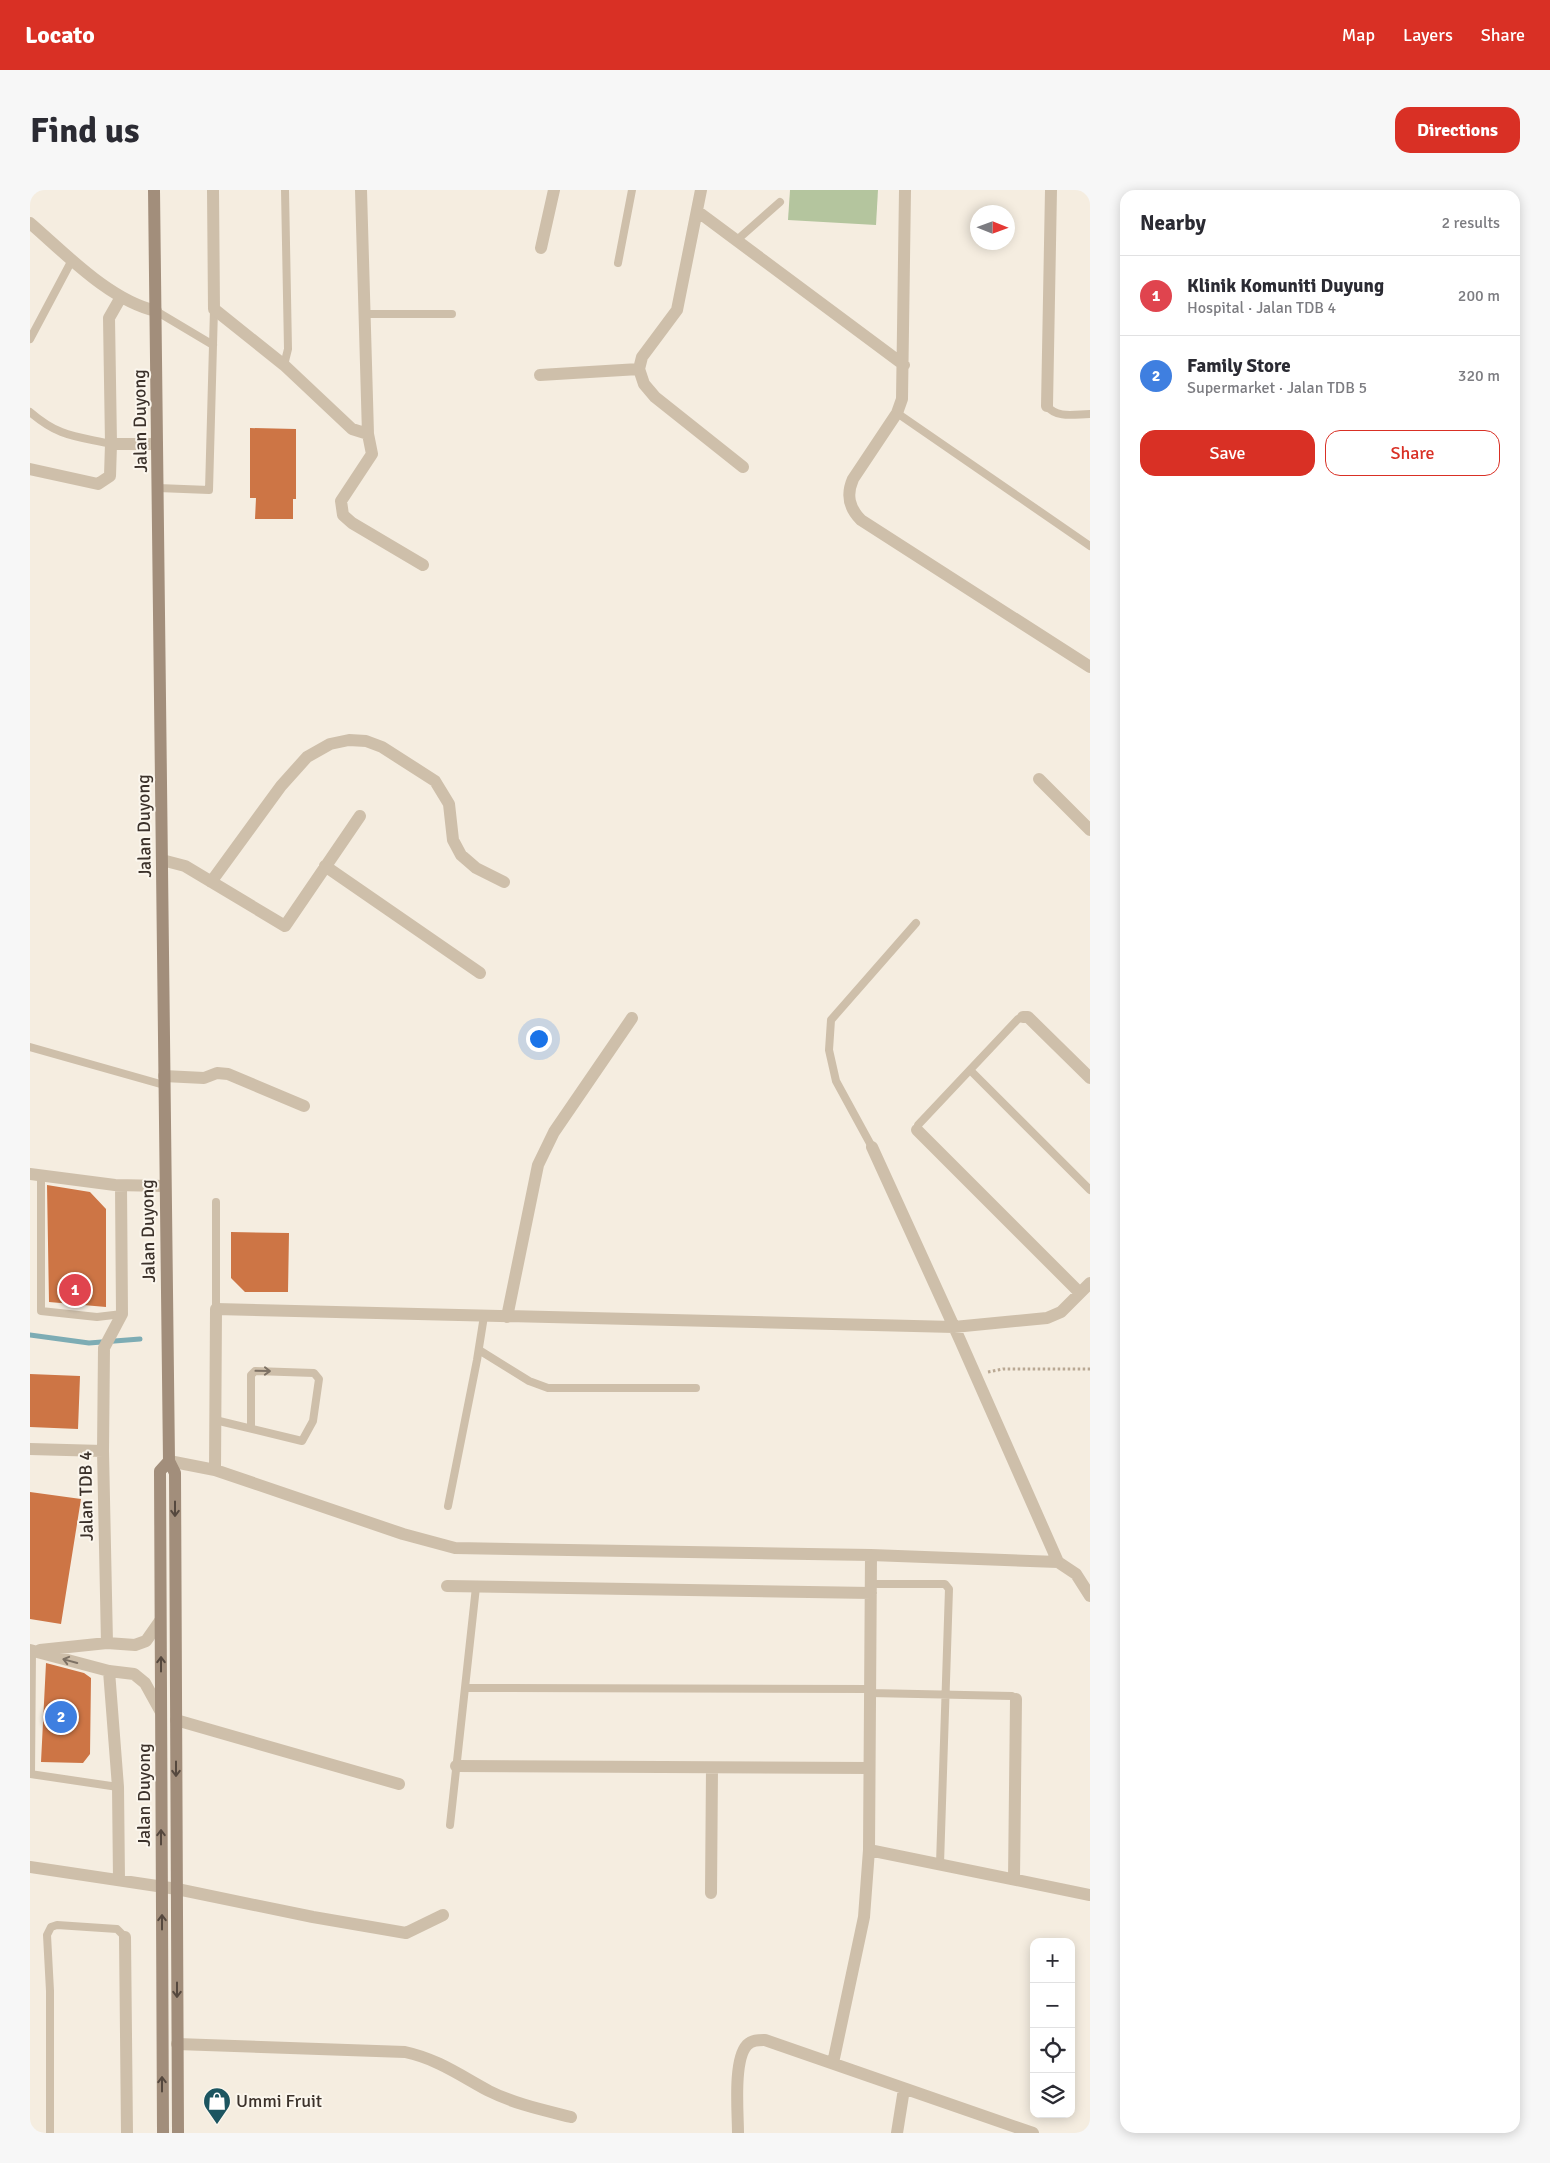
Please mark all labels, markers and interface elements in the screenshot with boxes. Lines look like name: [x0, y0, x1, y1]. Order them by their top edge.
text: Locato: [25, 20, 95, 50]
text: Map: [1342, 24, 1375, 46]
text: Layers: [1403, 24, 1453, 46]
text: Share: [1481, 24, 1525, 46]
button: Directions: [1395, 107, 1520, 153]
text: Find us: [30, 109, 140, 152]
north arrow: [970, 205, 1015, 250]
text: Nearby: [1140, 210, 1206, 236]
text: 2 results: [1441, 213, 1500, 233]
text: Klinik Komuniti Duyung: [1187, 274, 1384, 298]
text: 1: [1152, 286, 1160, 306]
text: 200 m: [1458, 286, 1500, 306]
text: Hospital · Jalan TDB 4: [1187, 298, 1336, 318]
text: Family Store: [1187, 354, 1291, 378]
text: 2: [1152, 366, 1160, 386]
text: 320 m: [1458, 366, 1500, 386]
street label: Jalan Duyong: [128, 369, 152, 473]
text: Supermarket · Jalan TDB 5: [1187, 378, 1367, 398]
button: Save: [1140, 430, 1315, 476]
button: Share: [1325, 430, 1500, 476]
street label: Jalan Duyong: [132, 774, 156, 878]
your location: [526, 1026, 552, 1052]
street label: Jalan Duyong: [136, 1179, 160, 1283]
pin: 1: [59, 1271, 91, 1309]
one-way arrow: [255, 1367, 271, 1376]
street label: Jalan TDB 4: [74, 1451, 98, 1541]
one-way arrow: [170, 1500, 180, 1517]
one-way arrow: [63, 1656, 79, 1665]
one-way arrow: [156, 1656, 166, 1672]
pin: 2: [45, 1698, 77, 1736]
street label: Jalan Duyong: [133, 1743, 155, 1847]
one-way arrow: [171, 1760, 181, 1776]
one-way arrow: [156, 1830, 166, 1846]
one-way arrow: [157, 1914, 167, 1930]
map controls: [1030, 1938, 1075, 2118]
button: +: [1030, 1938, 1075, 1983]
one-way arrow: [172, 1982, 182, 1998]
button: −: [1030, 1983, 1075, 2028]
button: locate: [1030, 2028, 1075, 2073]
button: layers: [1030, 2073, 1075, 2118]
one-way arrow: [158, 2077, 167, 2093]
shop icon: Ummi Fruit: [202, 2086, 232, 2125]
place label: Ummi Fruit: [236, 2090, 322, 2112]

